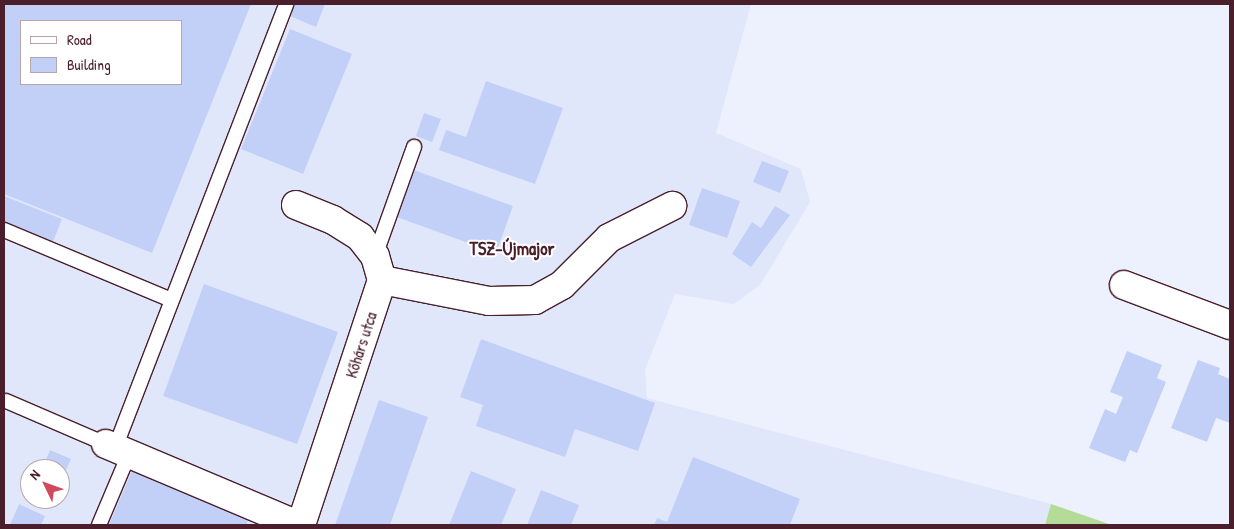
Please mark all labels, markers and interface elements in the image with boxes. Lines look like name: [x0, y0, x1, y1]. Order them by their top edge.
legend: [20, 20, 182, 85]
text: Road: [67, 29, 92, 50]
text: Building: [67, 54, 111, 75]
district label: TSZ-Újmajor: [470, 238, 554, 260]
street label: Kőhárs utca: [341, 310, 381, 380]
north arrow: [20, 459, 70, 509]
text: N: [25, 465, 44, 483]

